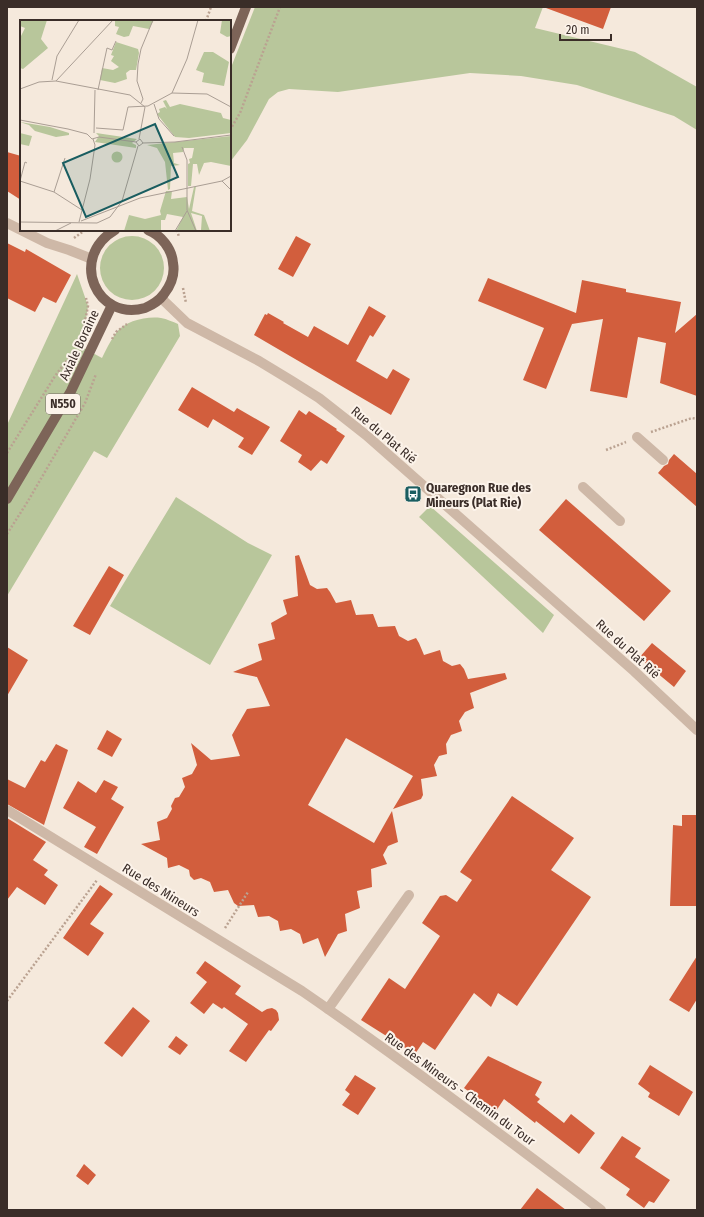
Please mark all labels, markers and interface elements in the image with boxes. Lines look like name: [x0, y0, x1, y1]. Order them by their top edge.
scale bar: [560, 16, 611, 42]
inset map: [20, 20, 231, 231]
text: 20 m: [566, 23, 590, 37]
street label: Axiale Boraine: [56, 307, 102, 383]
road number: N550: [46, 394, 80, 414]
street label: Rue du Plat Rié: [348, 403, 420, 467]
place label: Quaregnon Rue des Mineurs (Plat Rie): [426, 480, 531, 510]
bus stop icon: Quaregnon Rue des Mineurs (Plat Rie): [403, 484, 423, 504]
street label: Rue du Plat Rié: [593, 616, 663, 682]
street label: Rue des Mineurs: [120, 860, 203, 920]
street label: Rue des Mineurs - Chemin du Tour: [382, 1029, 538, 1149]

